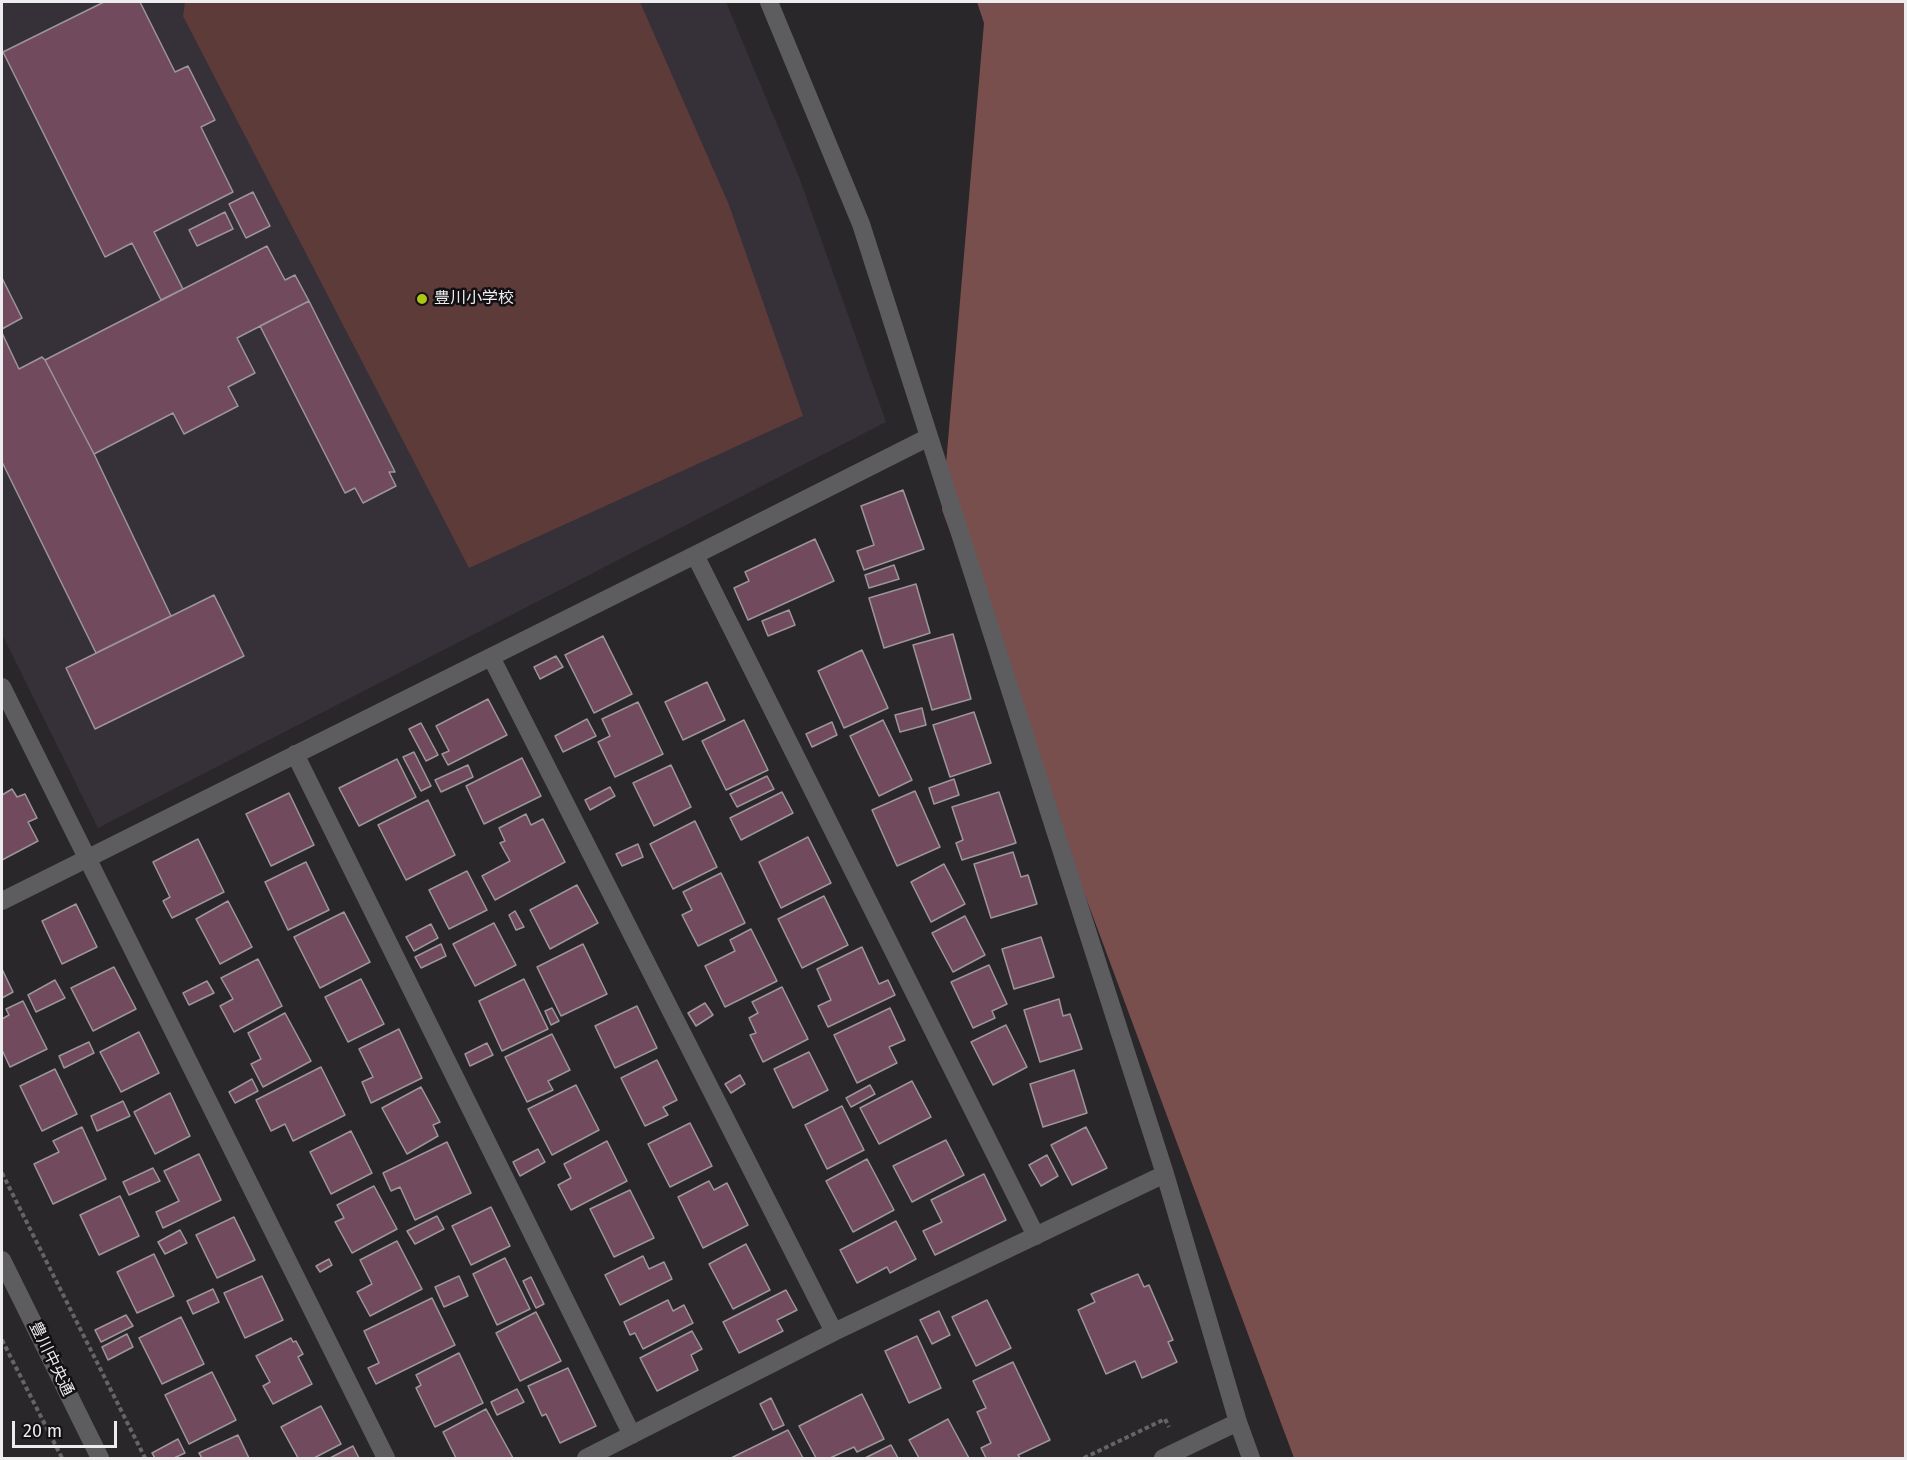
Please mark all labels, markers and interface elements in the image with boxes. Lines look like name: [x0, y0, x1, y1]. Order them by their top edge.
place label: 豊川小学校: [434, 289, 514, 309]
marker: 豊川小学校: [415, 292, 429, 306]
street label: 豊川中央通: [25, 1319, 77, 1399]
scale bar: [15, 1409, 120, 1447]
text: 20 m: [23, 1420, 62, 1442]

